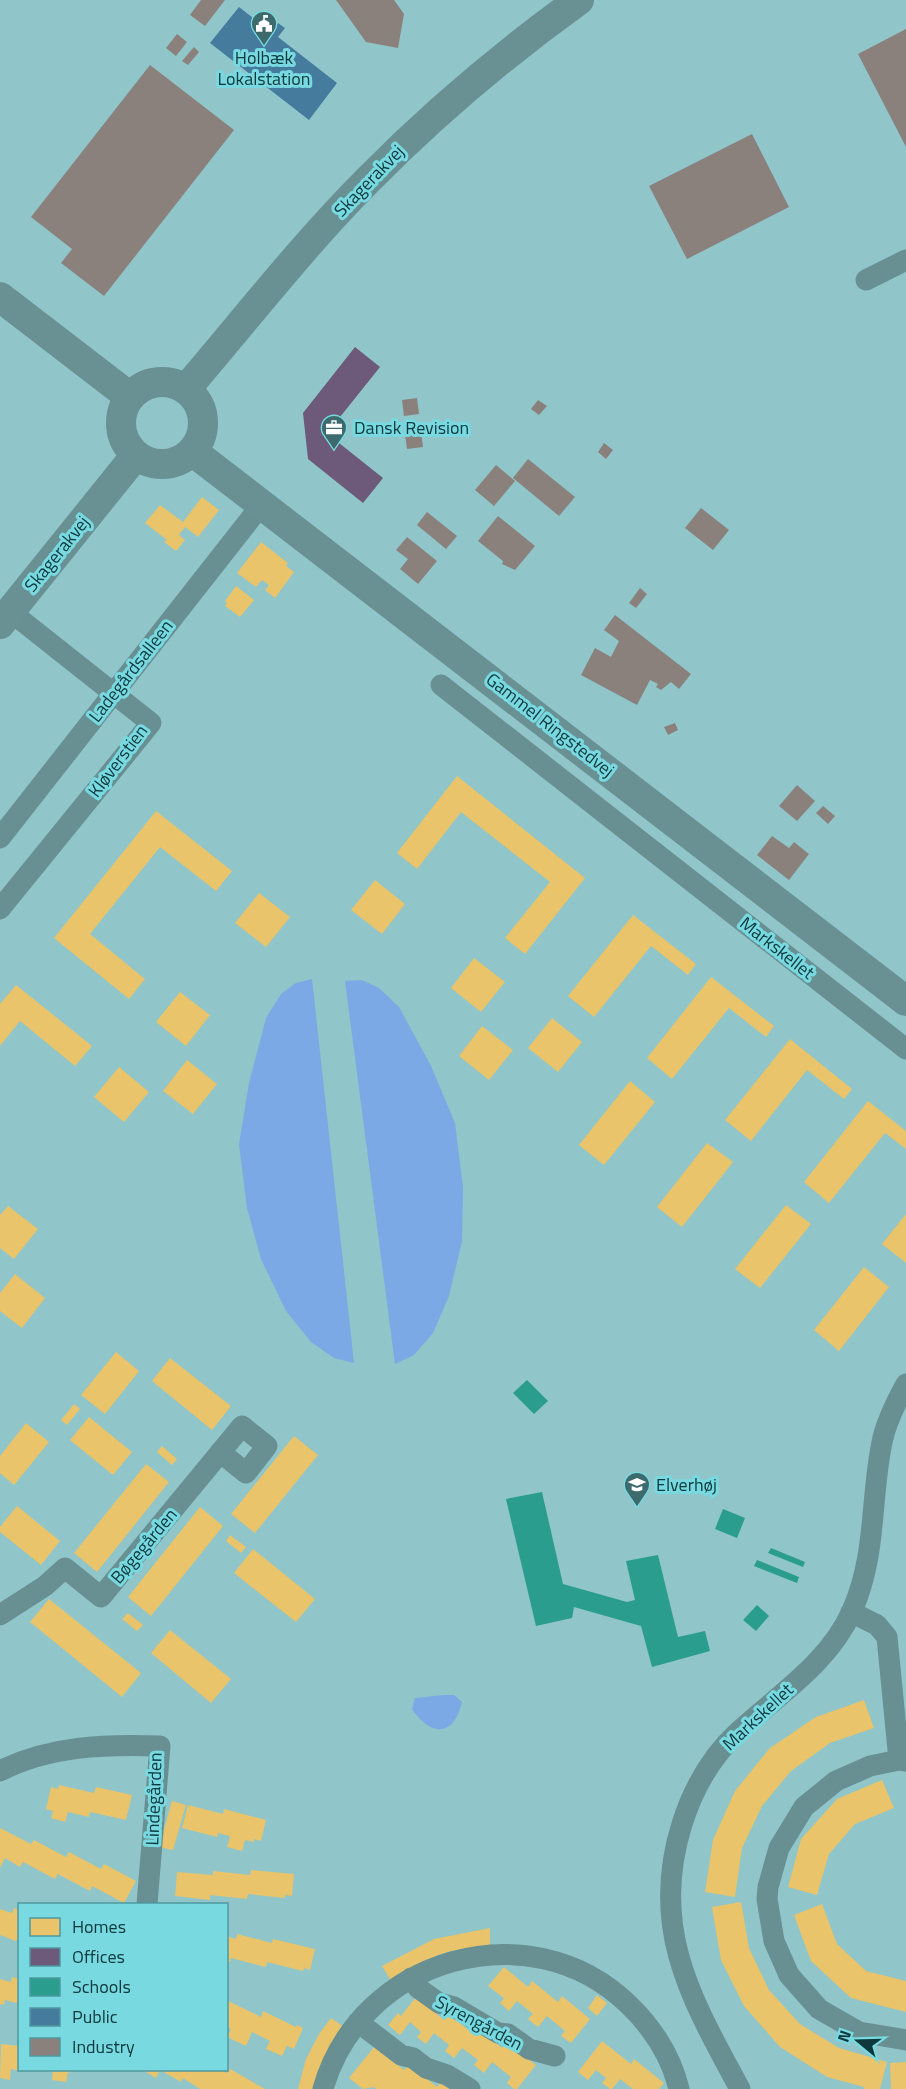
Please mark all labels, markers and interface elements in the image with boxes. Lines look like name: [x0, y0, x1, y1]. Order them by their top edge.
public building icon: Holbæk Lokalstation: [249, 9, 279, 47]
place label: Holbæk Lokalstation: [218, 44, 310, 92]
street label: Skagerakvej: [327, 139, 410, 223]
office icon: Dansk Revision: [319, 413, 349, 451]
place label: Dansk Revision: [354, 414, 469, 441]
street label: Skagerakvej: [17, 510, 96, 598]
street label: Ladegårdsalleen: [82, 614, 179, 728]
street label: Gammel Ringstedvej: [480, 666, 620, 783]
street label: Kløverstien: [81, 719, 154, 803]
street label: Markskellet: [734, 910, 821, 986]
school or university icon: Elverhøj: [622, 1470, 652, 1508]
place label: Elverhøj: [656, 1471, 717, 1498]
street label: Bøgegården: [104, 1502, 183, 1589]
street label: Markskellet: [716, 1676, 800, 1757]
street label: Lindegården: [138, 1752, 169, 1846]
legend: [18, 1903, 228, 2071]
text: Homes: [72, 1913, 126, 1940]
text: Offices: [72, 1943, 125, 1970]
text: Schools: [72, 1973, 131, 2000]
street label: Syrengården: [431, 1988, 528, 2057]
text: Public: [72, 2003, 118, 2030]
north arrow: [828, 2011, 888, 2071]
text: N: [831, 2027, 857, 2045]
text: Industry: [72, 2033, 135, 2060]

